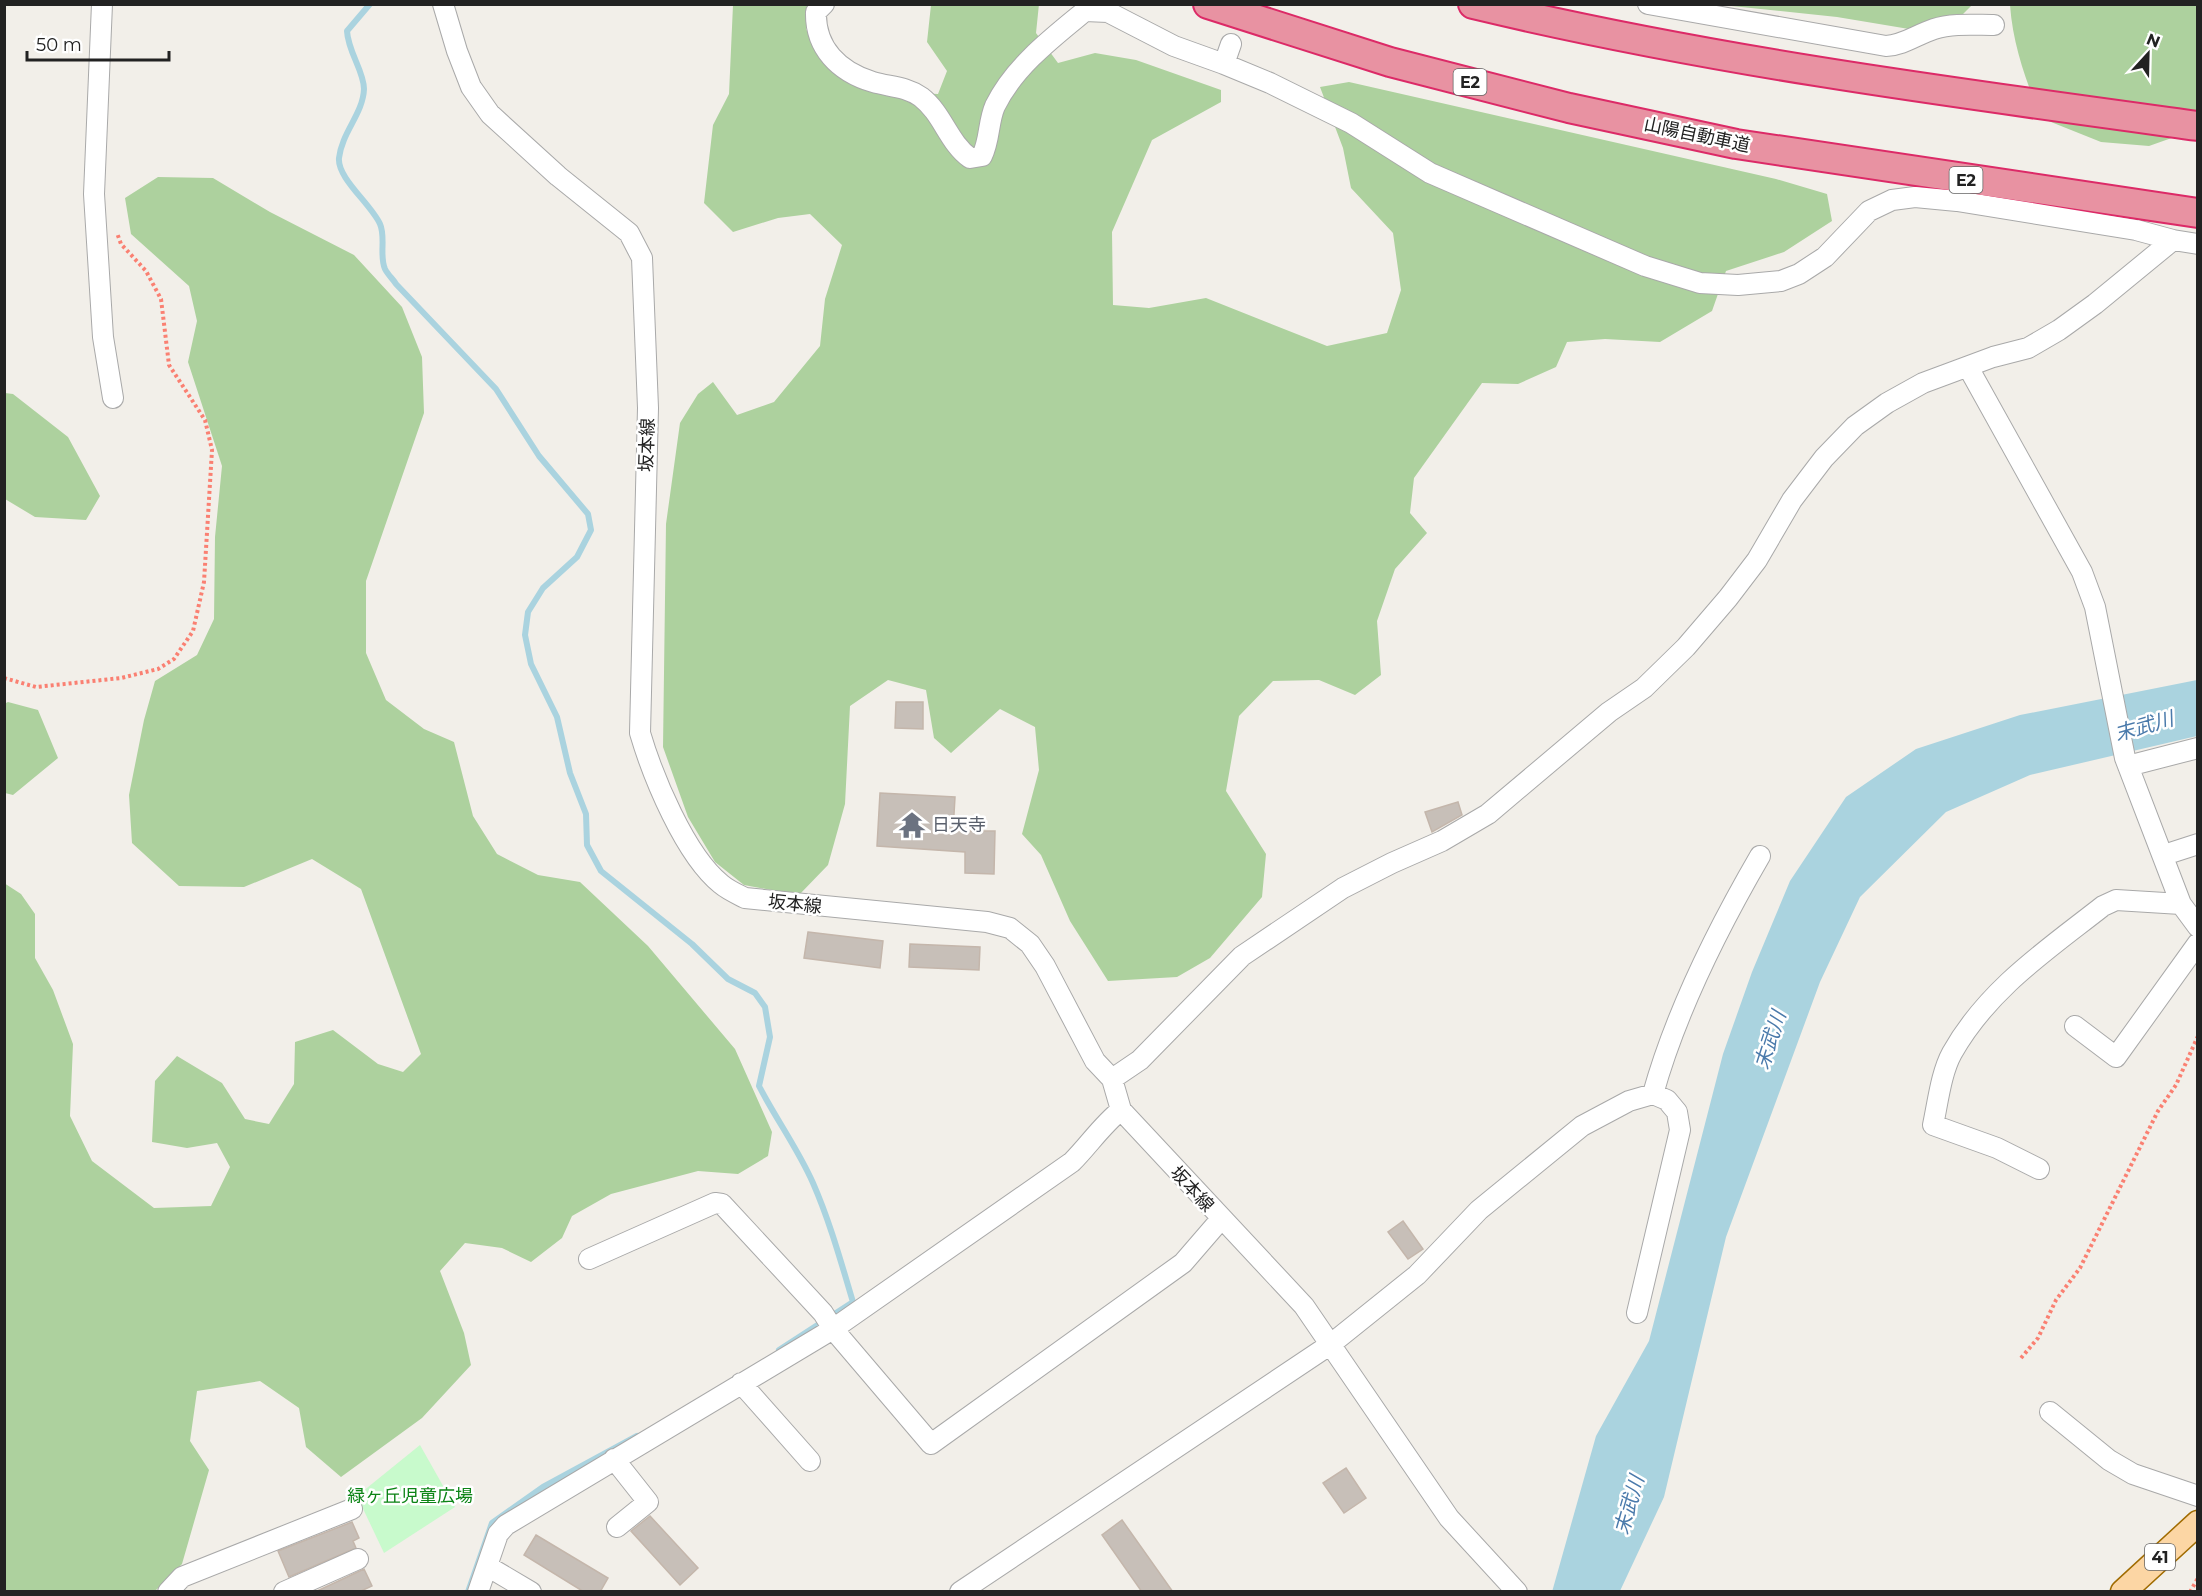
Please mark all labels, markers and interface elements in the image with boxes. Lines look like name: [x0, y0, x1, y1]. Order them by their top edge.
scale bar: [27, 24, 170, 62]
north arrow: [2118, 24, 2178, 84]
text: N: [2144, 29, 2163, 52]
text: 50 m: [36, 34, 82, 56]
road number: E2: [1454, 69, 1486, 95]
street label: 山陽自動車道: [1642, 113, 1752, 157]
road number: E2: [1950, 167, 1982, 193]
street label: 坂本線: [635, 418, 659, 472]
water label: 末武川: [2112, 706, 2178, 746]
temple icon: 日天寺: [897, 810, 927, 840]
place label: 日天寺: [932, 814, 986, 836]
street label: 坂本線: [767, 890, 823, 918]
water label: 末武川: [1749, 1006, 1791, 1072]
street label: 坂本線: [1166, 1162, 1218, 1216]
water label: 末武川: [1609, 1471, 1649, 1537]
park label: 緑ヶ丘児童広場: [347, 1485, 473, 1507]
road number: 41: [2145, 1544, 2175, 1570]

